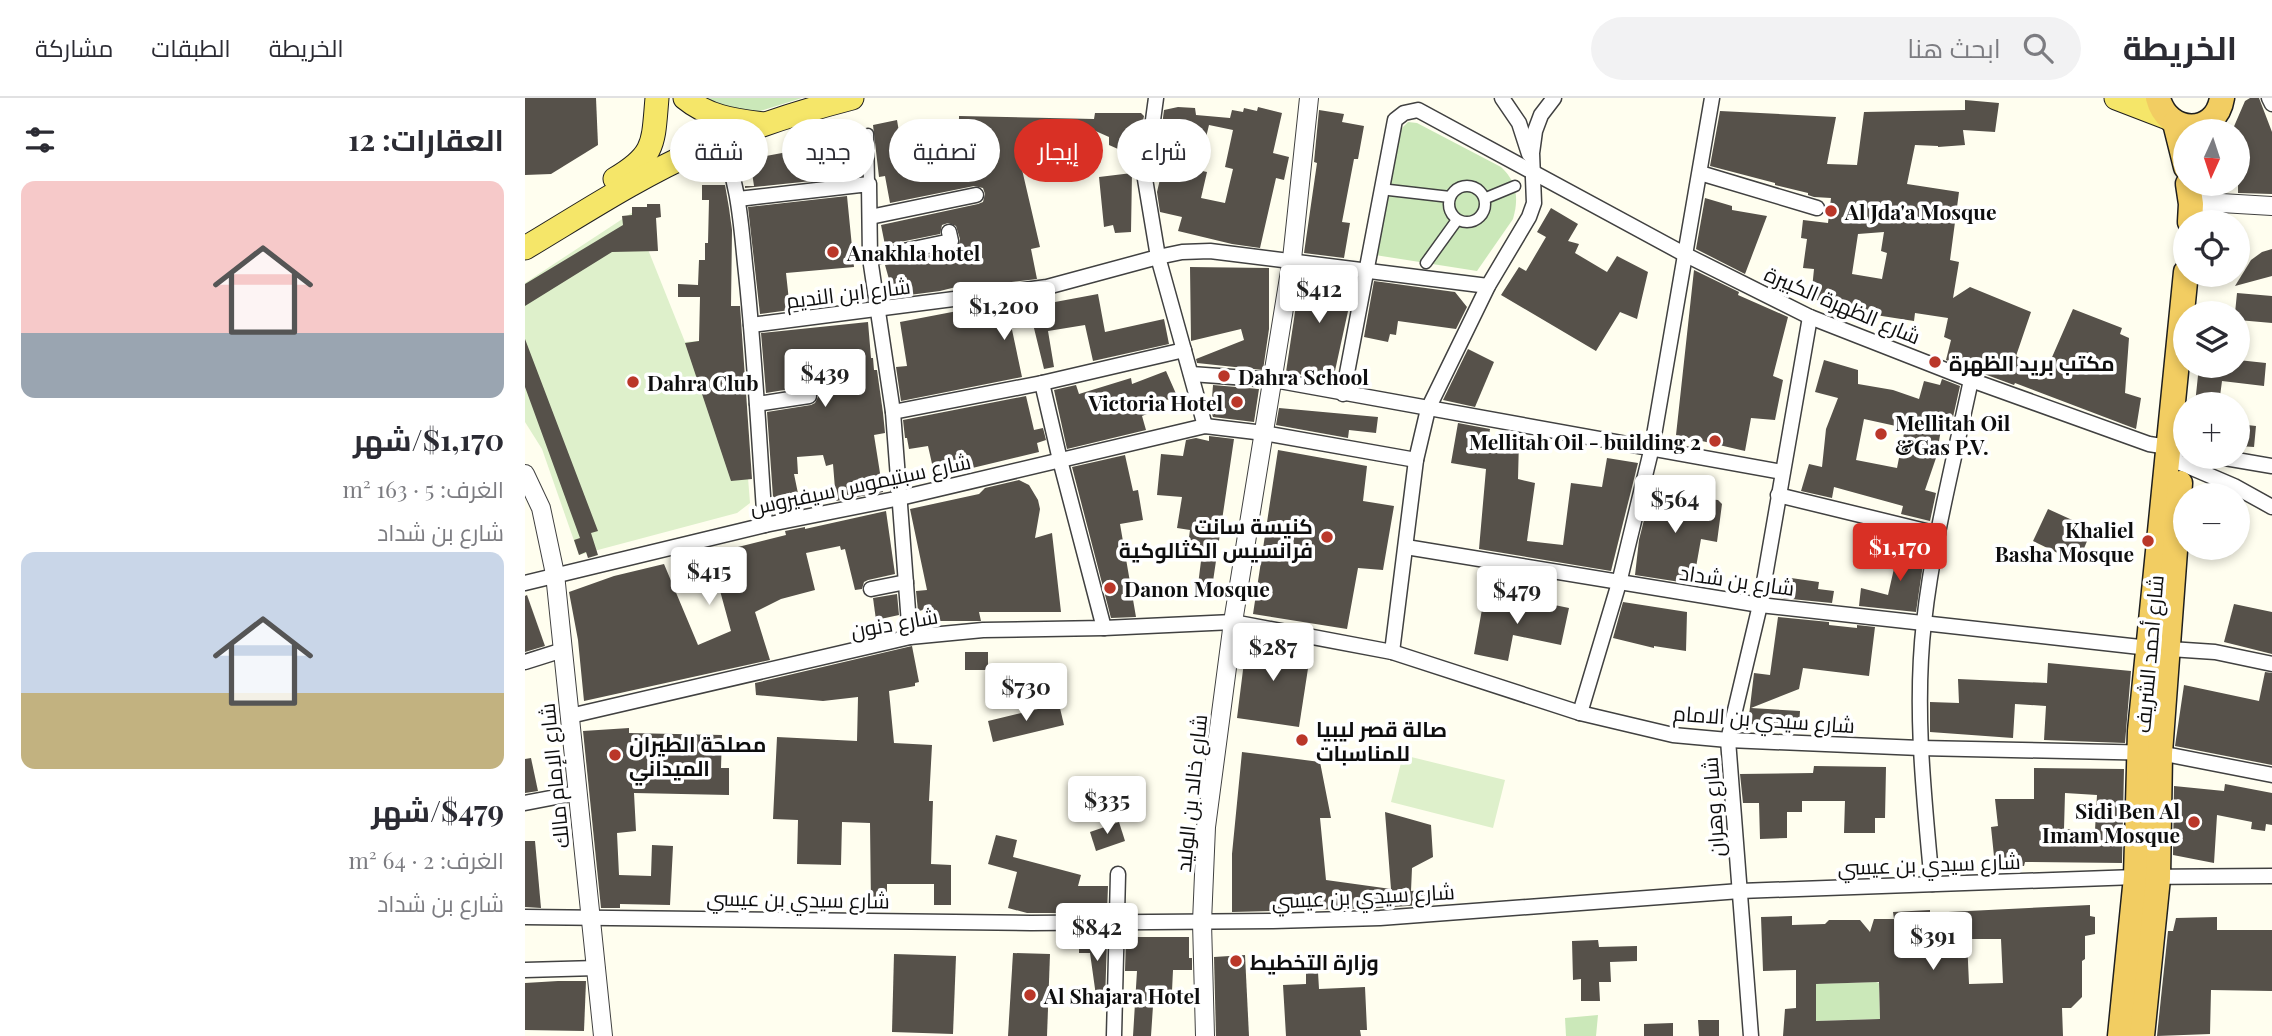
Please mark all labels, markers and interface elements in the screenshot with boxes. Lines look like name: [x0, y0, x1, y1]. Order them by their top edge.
search box: [1591, 17, 2081, 80]
text: الخريطة: [2123, 24, 2237, 68]
icon: search: [2019, 29, 2057, 67]
text: ابحث هنا: [1907, 30, 2001, 65]
text: مشاركة: [35, 31, 113, 63]
text: الطبقات: [151, 31, 231, 63]
text: الخريطة: [269, 31, 344, 63]
text: العقارات: 12: [348, 119, 504, 159]
chip: شقة: [670, 119, 768, 182]
chip: جديد: [782, 119, 875, 182]
chip: تصفية: [889, 119, 1000, 182]
chip: إيجار: [1014, 119, 1103, 182]
chip: شراء: [1117, 119, 1211, 182]
north arrow: [2173, 119, 2251, 196]
map controls: [2173, 119, 2250, 560]
icon: filters: [21, 121, 59, 159]
place label: Al Jda'a Mosque: [1844, 197, 1997, 225]
marker: Al Jda'a Mosque: [1823, 203, 1839, 219]
button: locate: [2173, 210, 2250, 287]
icon: home: [200, 227, 326, 353]
place label: Anakhla hotel: [846, 238, 981, 266]
marker: Anakhla hotel: [825, 244, 841, 260]
street label: شارع الظهرة الكبيرة: [1760, 259, 1925, 351]
pin: $412: [1278, 266, 1360, 325]
street label: شارع ابن النديم: [784, 270, 912, 316]
text: $412: [1296, 272, 1342, 303]
pin: $1,200: [947, 282, 1061, 342]
text: $1,200: [969, 289, 1039, 320]
button: layers: [2173, 301, 2250, 378]
place label: مكتب بريد الظهرة: [1949, 348, 2115, 377]
pin: $439: [784, 350, 866, 409]
marker: مكتب بريد الظهرة: [1927, 354, 1943, 370]
text: $439: [801, 356, 849, 387]
place label: Dahra School: [1238, 362, 1369, 390]
place label: Dahra Club: [647, 368, 759, 396]
marker: Dahra School: [1216, 368, 1232, 384]
marker: Dahra Club: [625, 374, 641, 390]
place label: Victoria Hotel: [1088, 388, 1223, 416]
button: +: [2173, 392, 2250, 469]
marker: Victoria Hotel: [1229, 394, 1245, 410]
place label: Mellitah Oil &Gas P.V.: [1895, 408, 2011, 460]
text: $1,170/شهر: [353, 419, 504, 459]
marker: Mellitah Oil &Gas P.V.: [1873, 426, 1889, 442]
place label: Mellitah Oil - building 2: [1469, 427, 1701, 455]
marker: Mellitah Oil - building 2: [1707, 433, 1723, 449]
street label: شارع سبتيموس سيفيروس: [747, 446, 973, 522]
text: الغرف: 5 · 163 m²: [343, 473, 504, 504]
pin: $564: [1634, 476, 1716, 535]
text: $564: [1651, 482, 1699, 513]
button: −: [2173, 483, 2250, 560]
place label: كنيسة سانت فرانسيس الكثالوكية: [1119, 511, 1313, 564]
place label: Khaliel Basha Mosque: [1995, 515, 2134, 567]
text: شارع بن شداد: [377, 516, 504, 547]
pin: $1,170: [1843, 524, 1957, 583]
marker: كنيسة سانت فرانسيس الكثالوكية: [1319, 529, 1335, 545]
text: $1,170: [1869, 530, 1931, 561]
marker: Khaliel Basha Mosque: [2140, 533, 2156, 549]
pin: $415: [668, 547, 750, 607]
text: $415: [687, 554, 731, 585]
street label: شارع بن شداد: [1677, 557, 1796, 603]
pin: $479: [1476, 566, 1558, 626]
text: $479: [1493, 573, 1541, 604]
place label: Danon Mosque: [1124, 574, 1270, 602]
street label: شارع أحمد الشريف: [2127, 574, 2171, 734]
marker: Danon Mosque: [1102, 580, 1118, 596]
icon: home: [200, 598, 326, 724]
street label: شارع دنون: [848, 601, 940, 645]
pin: $287: [1232, 624, 1314, 683]
text: $287: [1249, 630, 1297, 661]
pin: $730: [985, 664, 1067, 723]
text: $730: [1001, 670, 1051, 701]
street label: شارع سيدي بن الامام: [1672, 698, 1856, 742]
street label: شارع الإمام مالك: [531, 702, 577, 850]
street label: شارع خالد بن الوليد: [1168, 713, 1214, 873]
place label: صالة قصر ليبيا للمناسبات: [1316, 714, 1447, 766]
place label: مصلحة الطيران الميداني: [629, 729, 766, 786]
marker: صالة قصر ليبيا للمناسبات: [1294, 732, 1310, 748]
marker: مصلحة الطيران الميداني: [607, 747, 623, 763]
street label: شارع وهران: [1695, 756, 1731, 858]
pin: $335: [1066, 776, 1148, 836]
text: $335: [1084, 783, 1130, 814]
text: $479/شهر: [371, 790, 504, 830]
place label: Sidi Ben Al Imam Mosque: [2042, 796, 2180, 848]
marker: Sidi Ben Al Imam Mosque: [2186, 814, 2202, 830]
text: الغرف: 2 · 64 m²: [349, 844, 504, 875]
street label: شارع سيدي بن عيسي: [1837, 846, 2021, 884]
street label: شارع سيدي بن عيسي: [1271, 876, 1456, 918]
street label: شارع سيدي بن عيسي: [706, 882, 890, 918]
text: شارع بن شداد: [377, 887, 504, 918]
pin: $842: [1056, 904, 1138, 963]
text: $842: [1072, 910, 1122, 941]
pin: $391: [1892, 912, 1974, 972]
text: $391: [1910, 919, 1956, 950]
place label: وزارة التخطيط: [1250, 947, 1379, 976]
marker: وزارة التخطيط: [1228, 953, 1244, 969]
place label: Al Shajara Hotel: [1043, 981, 1201, 1009]
marker: Al Shajara Hotel: [1022, 987, 1038, 1003]

